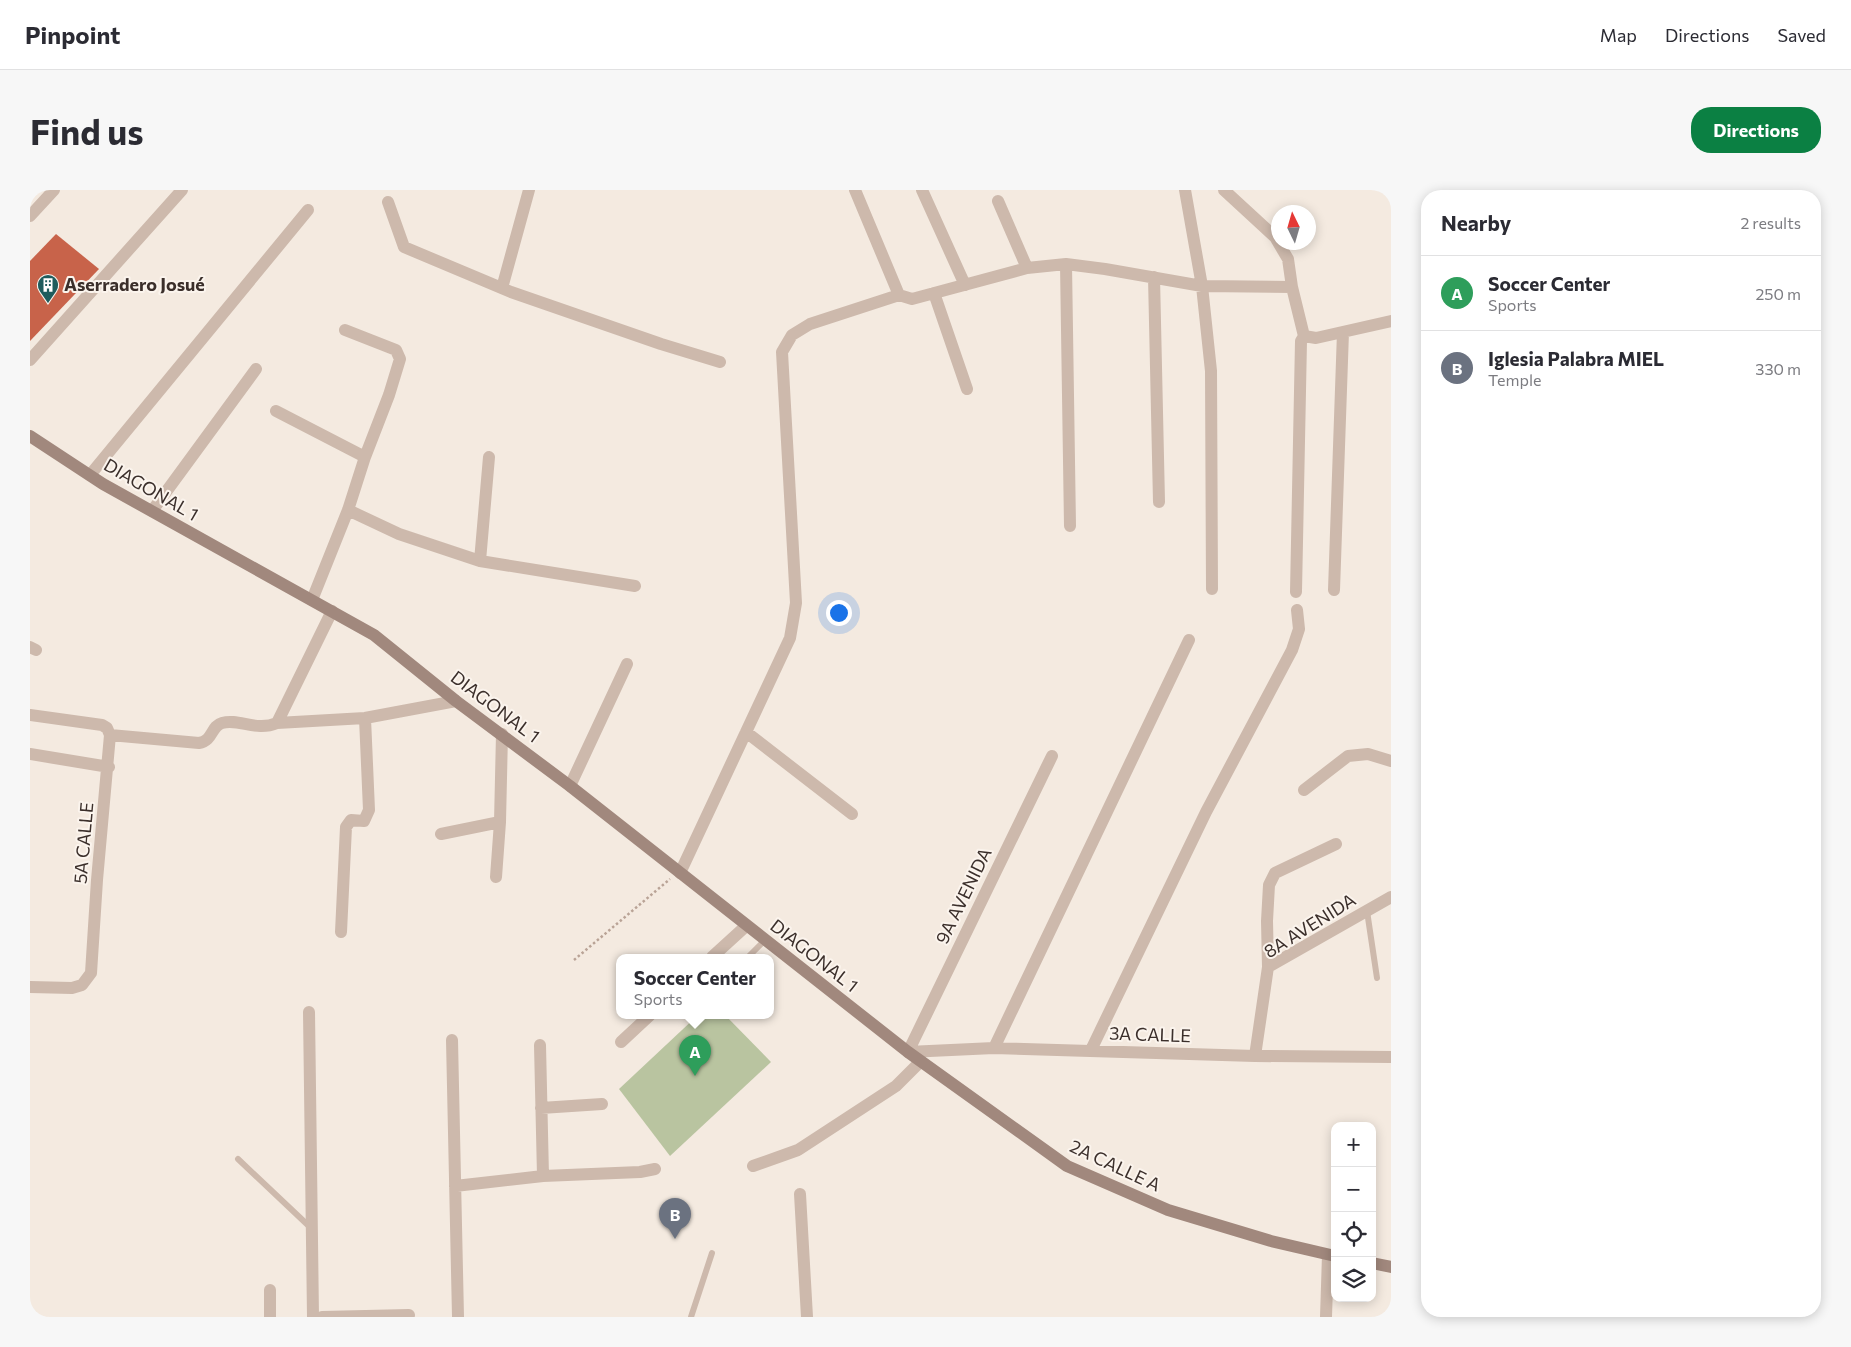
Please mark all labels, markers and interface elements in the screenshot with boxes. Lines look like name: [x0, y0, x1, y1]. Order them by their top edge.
text: Pinpoint: [25, 20, 120, 49]
text: Map: [1600, 24, 1637, 46]
text: Directions: [1665, 24, 1749, 46]
text: Saved: [1777, 24, 1826, 46]
button: Directions: [1691, 107, 1821, 153]
text: Find us: [30, 109, 144, 152]
north arrow: [1271, 205, 1316, 250]
text: Nearby: [1441, 210, 1511, 235]
text: 2 results: [1740, 213, 1801, 232]
text: Soccer Center: [1488, 272, 1610, 295]
building icon: Aserradero Josué: [36, 273, 60, 304]
place label: Aserradero Josué: [64, 273, 205, 295]
text: A: [1451, 284, 1463, 303]
text: 250 m: [1755, 284, 1801, 303]
text: Sports: [1488, 295, 1537, 314]
text: Iglesia Palabra MIEL: [1488, 347, 1664, 370]
text: B: [1452, 359, 1462, 378]
text: 330 m: [1755, 359, 1801, 378]
text: Temple: [1488, 370, 1541, 389]
street label: DIAGONAL 1: [100, 453, 203, 525]
your location: [826, 600, 852, 626]
street label: DIAGONAL 1: [447, 666, 544, 747]
street label: 5A CALLE: [68, 801, 98, 885]
street label: 9A AVENIDA: [930, 844, 996, 947]
street label: 8A AVENIDA: [1259, 888, 1360, 962]
street label: DIAGONAL 1: [766, 914, 863, 996]
popup: [616, 954, 774, 1019]
text: Soccer Center: [634, 966, 756, 989]
text: Sports: [634, 989, 682, 1008]
street label: 3A CALLE: [1109, 1022, 1191, 1046]
pin: A: [679, 1035, 711, 1076]
map controls: [1331, 1122, 1376, 1302]
button: +: [1331, 1122, 1376, 1167]
street label: 2A CALLE A: [1066, 1134, 1164, 1196]
button: −: [1331, 1167, 1376, 1212]
pin: B: [659, 1198, 691, 1239]
button: locate: [1331, 1212, 1376, 1257]
button: layers: [1331, 1257, 1376, 1302]

